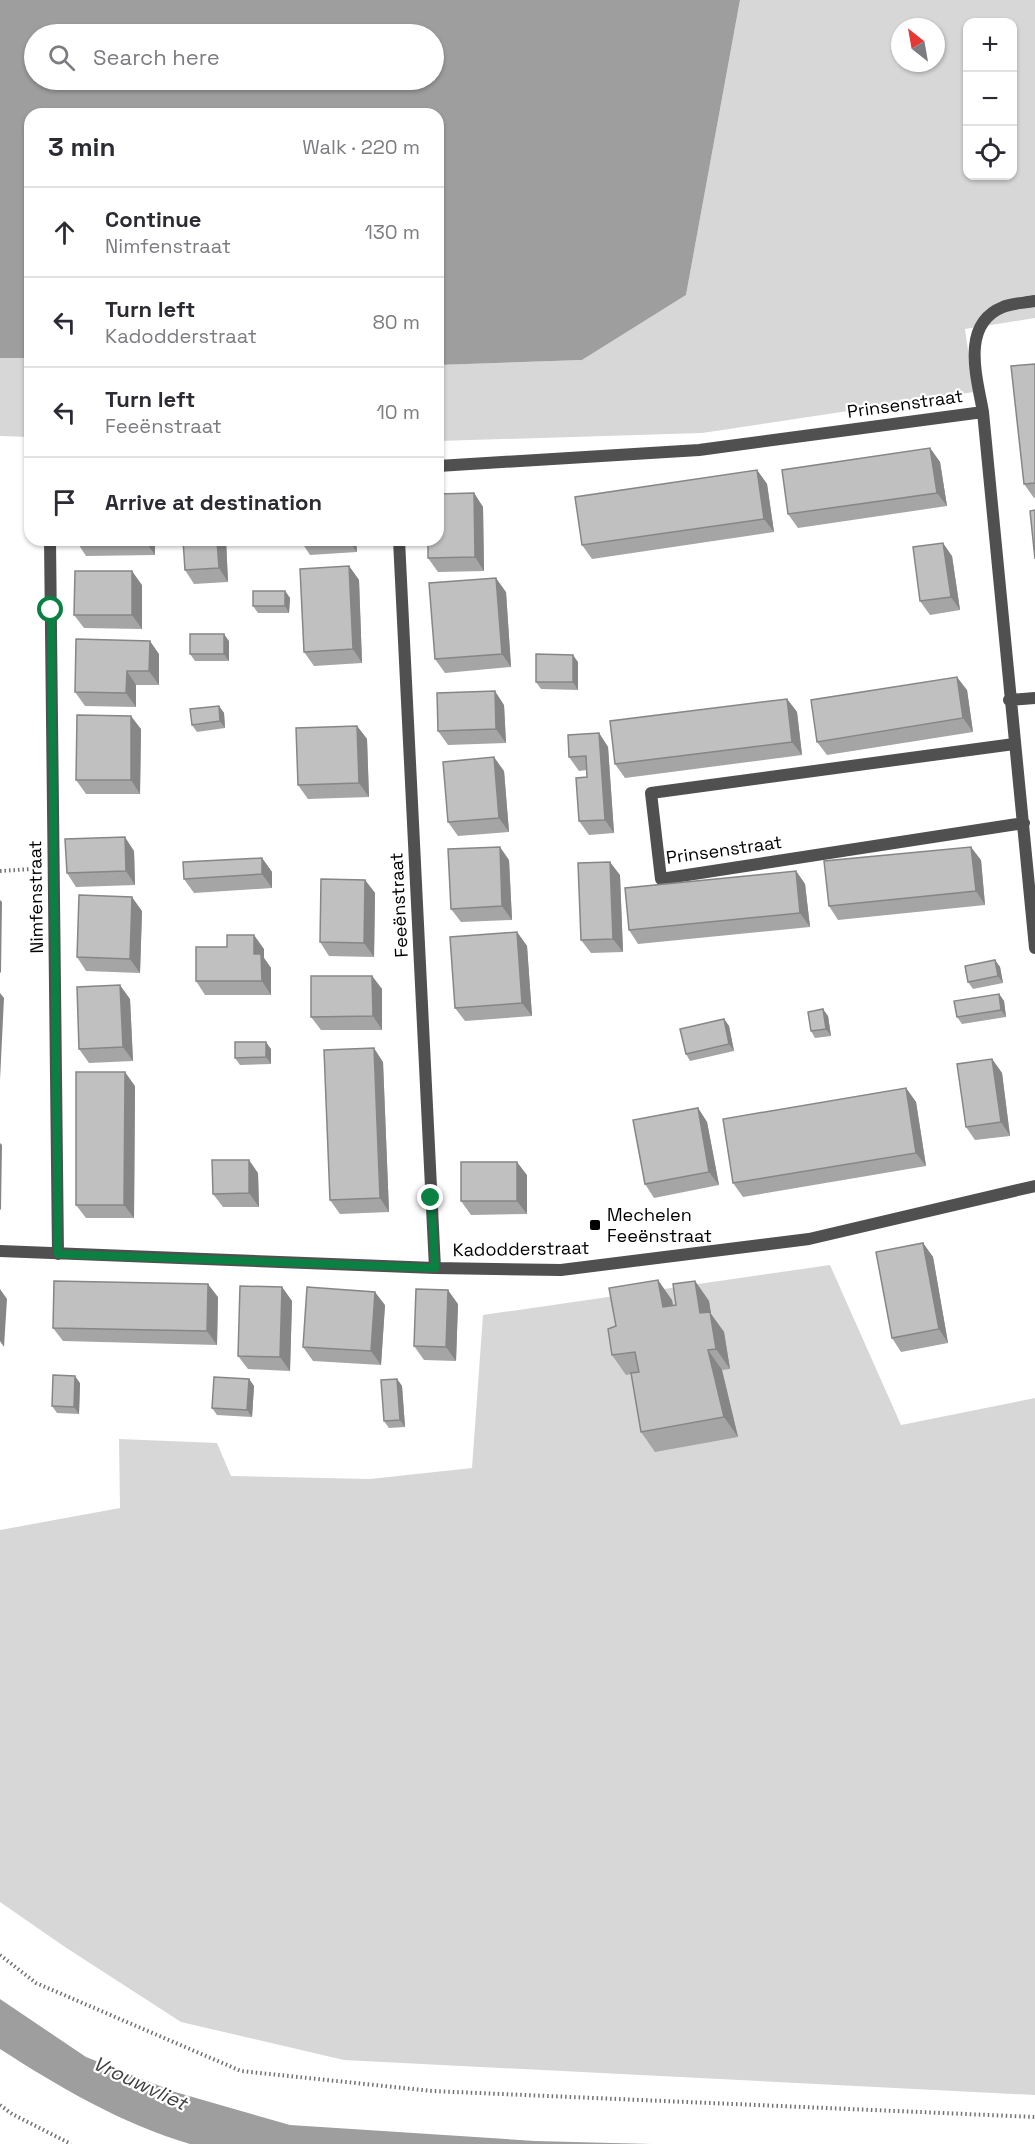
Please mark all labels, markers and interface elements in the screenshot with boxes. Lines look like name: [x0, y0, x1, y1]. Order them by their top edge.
north arrow: [891, 18, 945, 72]
map controls: [963, 18, 1017, 180]
button: +: [963, 18, 1017, 72]
search box: [24, 24, 444, 90]
icon: search: [45, 41, 78, 74]
text: Search here: [93, 43, 220, 71]
button: −: [963, 72, 1017, 126]
button: locate: [963, 126, 1017, 180]
text: 3 min: [48, 130, 116, 164]
text: Walk · 220 m: [302, 134, 420, 160]
text: Continue: [105, 205, 201, 233]
icon: ahead: [48, 216, 81, 249]
text: 130 m: [364, 219, 420, 245]
text: Nimfenstraat: [105, 233, 231, 259]
text: Turn left: [105, 295, 195, 323]
icon: left: [48, 306, 81, 339]
text: 80 m: [372, 309, 420, 335]
text: Kadodderstraat: [105, 323, 257, 349]
street label: Prinsenstraat: [846, 384, 964, 423]
text: Turn left: [105, 385, 195, 413]
icon: left: [48, 396, 81, 429]
text: 10 m: [376, 399, 420, 425]
text: Feeënstraat: [105, 413, 222, 439]
icon: arrive: [48, 486, 81, 519]
text: Arrive at destination: [105, 488, 322, 516]
route start: [37, 596, 63, 622]
street label: Prinsenstraat: [665, 830, 783, 869]
street label: Nimfenstraat: [23, 840, 48, 954]
street label: Feeënstraat: [384, 852, 413, 958]
route end: [417, 1184, 443, 1210]
place label: Mechelen Feeënstraat: [607, 1203, 712, 1247]
marker: Mechelen Feeënstraat: [588, 1218, 602, 1232]
street label: Kadodderstraat: [452, 1236, 590, 1261]
water label: Vrouwvliet: [89, 2050, 193, 2117]

